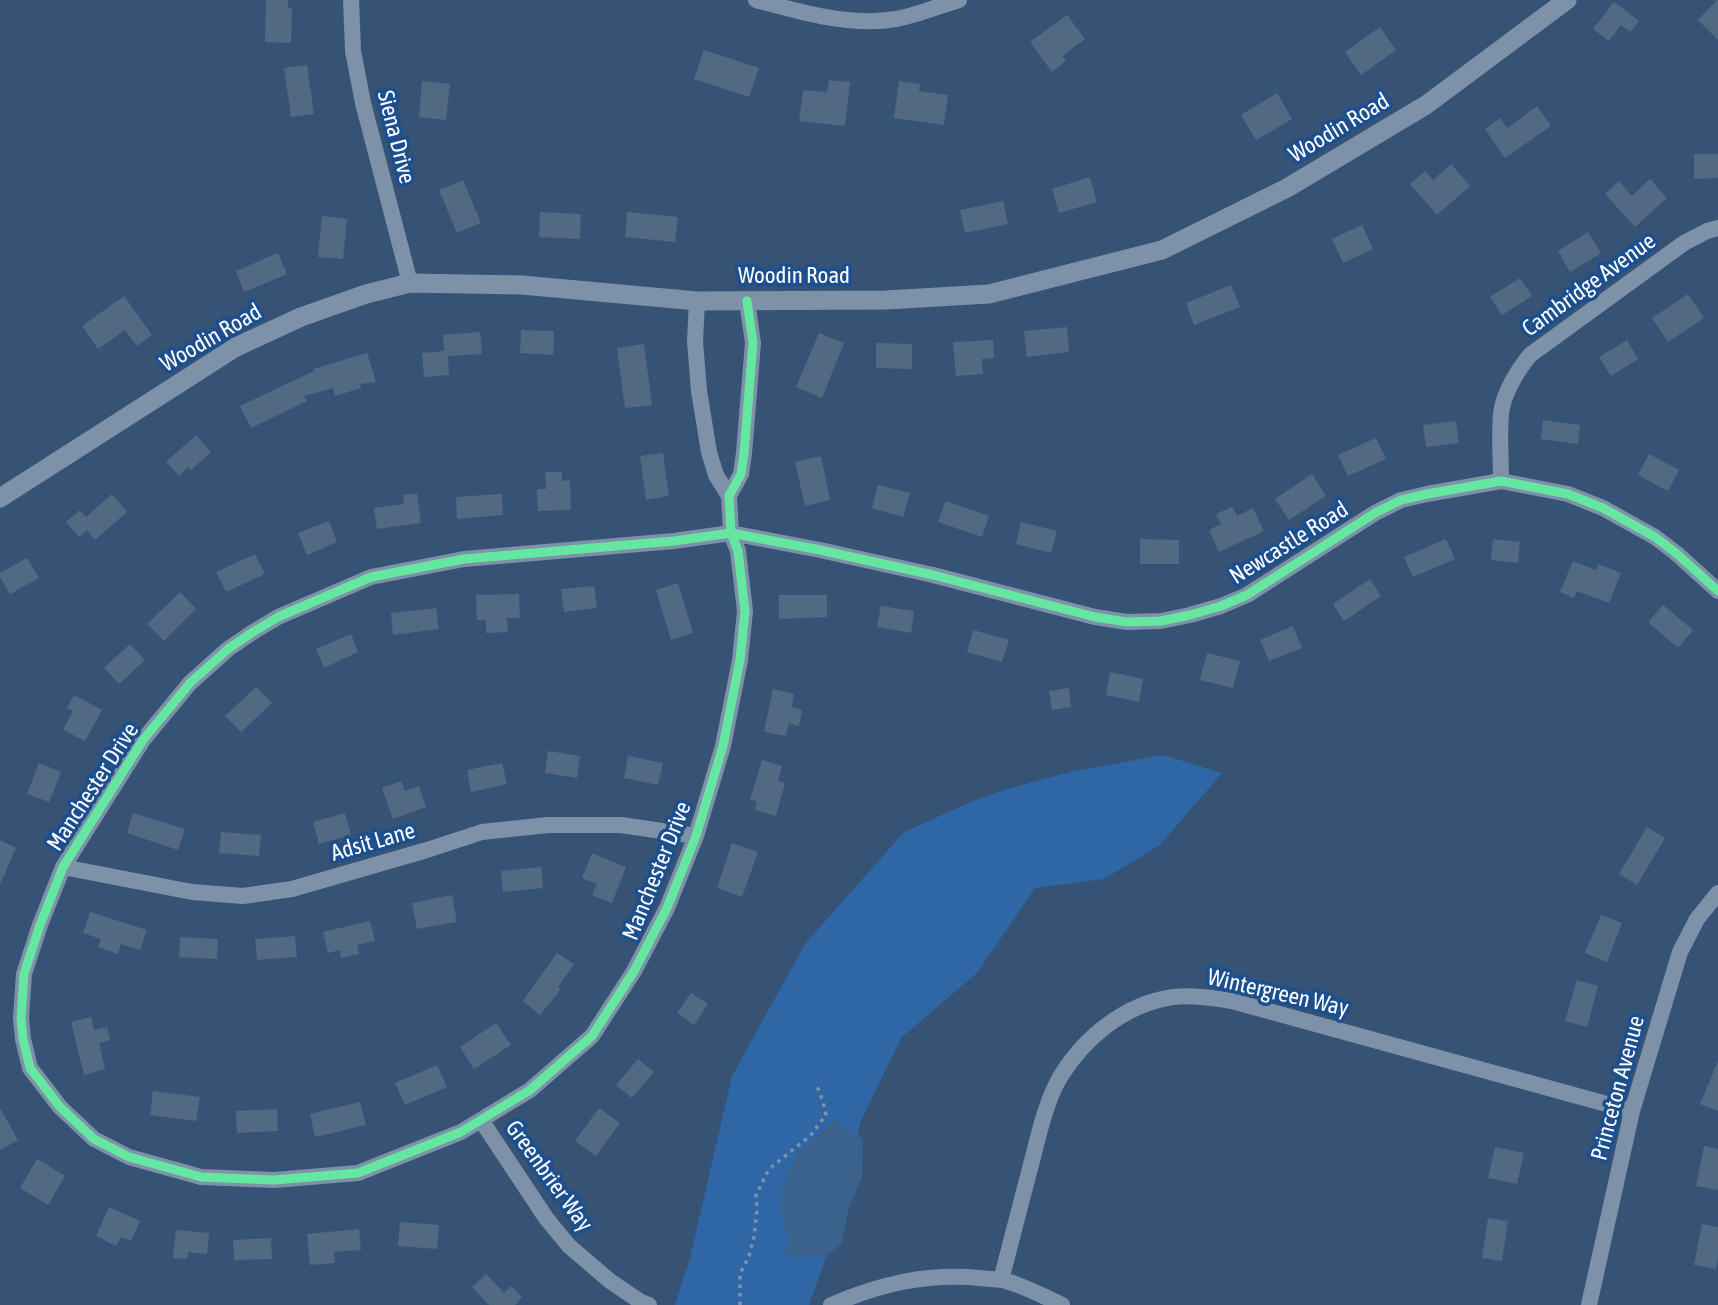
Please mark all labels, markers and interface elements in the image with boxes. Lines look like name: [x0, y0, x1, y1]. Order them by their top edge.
street label: Woodin Road: [1284, 87, 1394, 169]
street label: Siena Drive: [371, 88, 421, 186]
street label: Cambridge Avenue: [1517, 227, 1661, 343]
street label: Woodin Road: [738, 262, 850, 290]
street label: Woodin Road: [156, 298, 266, 378]
street label: Newcastle Road: [1225, 496, 1353, 590]
street label: Manchester Drive: [41, 718, 145, 856]
street label: Manchester Drive: [617, 798, 697, 944]
street label: Adsit Lane: [328, 817, 418, 867]
street label: Wintergreen Way: [1205, 963, 1351, 1023]
street label: Princeton Avenue: [1585, 1013, 1651, 1163]
street label: Greenbrier Way: [500, 1115, 598, 1237]

